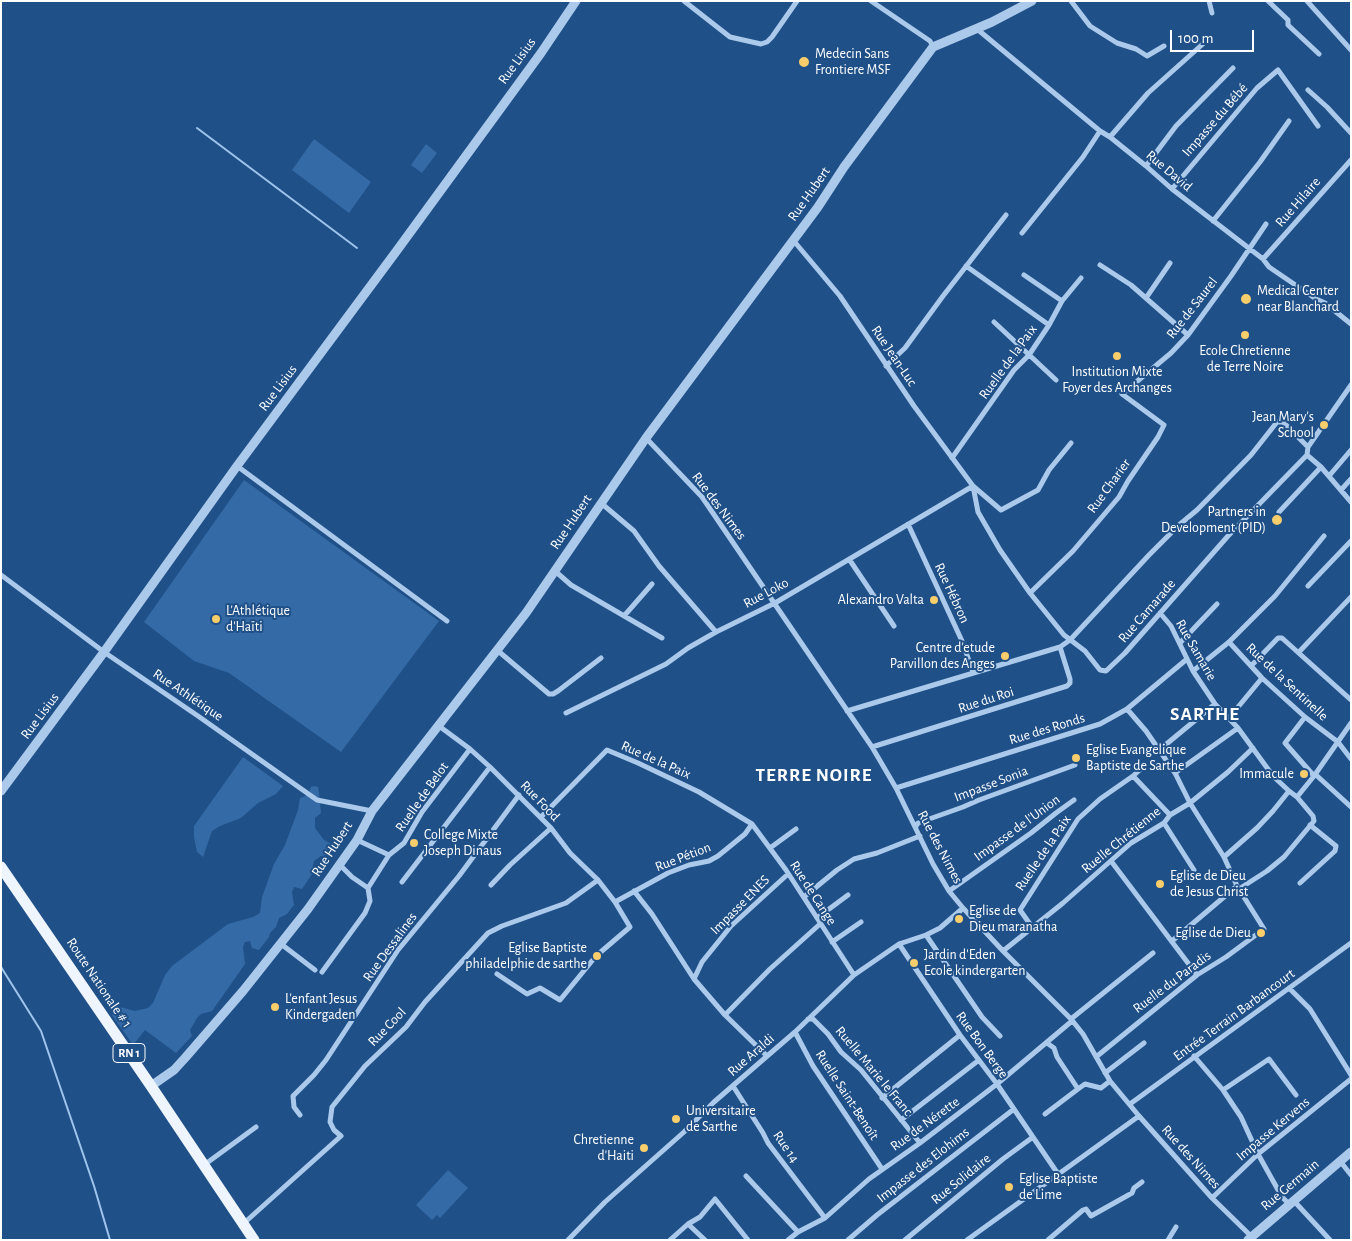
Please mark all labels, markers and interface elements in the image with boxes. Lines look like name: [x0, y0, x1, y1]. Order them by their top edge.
scale bar: [1172, 20, 1256, 52]
text: 100 m: [1178, 31, 1213, 46]
street label: Rue Lisius: [494, 34, 540, 88]
place label: Medecin Sans Frontiere MSF: [815, 46, 890, 78]
marker: Medecin Sans Frontiere MSF: [797, 55, 811, 69]
street label: Impasse du Bébé: [1179, 80, 1251, 160]
street label: Rue David: [1142, 147, 1196, 195]
street label: Rue Hubert: [784, 164, 834, 224]
street label: Rue Hilaire: [1272, 174, 1324, 230]
street label: Rue de Saurel: [1163, 274, 1221, 342]
place label: Medical Center near Blanchard: [1257, 283, 1339, 316]
marker: Medical Center near Blanchard: [1239, 292, 1253, 306]
street label: Rue Jean-Luc: [868, 322, 920, 390]
street label: Ruelle de la Paix: [975, 322, 1041, 402]
marker: Ecole Chretienne de Terre Noire: [1239, 329, 1251, 341]
place label: Ecole Chretienne de Terre Noire: [1199, 343, 1291, 376]
marker: Institution Mixte Foyer des Archanges: [1111, 350, 1123, 362]
street label: Rue Lisius: [255, 362, 301, 414]
place label: Institution Mixte Foyer des Archanges: [1062, 364, 1172, 397]
place label: Jean Mary's School: [1252, 409, 1314, 442]
marker: Jean Mary's School: [1318, 419, 1330, 431]
street label: Rue Charier: [1084, 456, 1134, 516]
street label: Rue des Nimes: [688, 469, 750, 543]
street label: Rue Hubert: [547, 491, 595, 553]
place label: Partners in Development (PID): [1161, 504, 1266, 536]
marker: Partners in Development (PID): [1270, 513, 1284, 527]
street label: Rue Hébron: [931, 560, 973, 626]
street label: Rue Loko: [740, 574, 792, 612]
street label: Rue Camarade: [1115, 576, 1179, 646]
place label: Alexandro Valta: [838, 592, 924, 608]
marker: Alexandro Valta: [928, 594, 940, 606]
place label: L'Athlétique d'Haïti: [226, 603, 290, 636]
marker: L'Athlétique d'Haïti: [210, 613, 222, 625]
street label: Rue Samarie: [1172, 616, 1220, 684]
place label: Centre d'etude Parvillon des Anges: [890, 640, 995, 672]
street label: Rue de la Sentinelle: [1242, 640, 1332, 724]
marker: Centre d'etude Parvillon des Anges: [999, 650, 1011, 662]
street label: Rue Athlétique: [150, 665, 226, 725]
street label: Rue du Roi: [956, 683, 1016, 717]
street label: Rue Lisius: [17, 690, 63, 742]
district label: SARTHE: [1169, 703, 1241, 725]
street label: Rue des Ronds: [1007, 710, 1087, 748]
street label: Rue de la Paix: [619, 737, 693, 783]
place label: Eglise Evangelique Baptiste de Sarthe: [1086, 742, 1186, 774]
marker: Eglise Evangelique Baptiste de Sarthe: [1070, 752, 1082, 764]
street label: Ruelle de Belot: [392, 759, 452, 835]
street label: Impasse Sonia: [952, 762, 1030, 806]
district label: TERRE NOIRE: [754, 764, 874, 786]
place label: Immacule: [1239, 766, 1294, 782]
marker: Immacule: [1298, 768, 1310, 780]
street label: Rue Food: [517, 777, 563, 825]
street label: Impasse de l'Union: [971, 791, 1063, 865]
street label: Ruelle Chrétienne: [1078, 803, 1164, 877]
street label: Rue des Nimes: [914, 808, 966, 886]
street label: Ruelle de la Paix: [1011, 812, 1075, 894]
street label: Rue Hubert: [308, 818, 356, 880]
place label: College Mixte Joseph Dinaus: [424, 827, 502, 860]
marker: College Mixte Joseph Dinaus: [408, 837, 420, 849]
street label: Rue Pétion: [653, 839, 713, 875]
street label: Rue de Cange: [786, 858, 840, 928]
place label: Eglise de Dieu de Jesus Christ: [1170, 868, 1248, 900]
street label: Impasse ENES: [707, 872, 773, 938]
marker: Eglise de Dieu de Jesus Christ: [1154, 878, 1166, 890]
place label: Eglise de Dieu maranatha: [969, 903, 1057, 936]
street label: Rue Dessalines: [359, 909, 421, 985]
marker: Eglise de Dieu maranatha: [953, 913, 965, 925]
place label: Eglise de Dieu: [1175, 925, 1251, 941]
marker: Eglise de Dieu: [1255, 927, 1267, 939]
street label: Route Nationale # 1: [63, 935, 135, 1031]
place label: Eglise Baptiste philadelphie de sarthe: [465, 940, 587, 972]
place label: Jardin d'Eden Ecole kindergarten: [924, 947, 1026, 980]
street label: Ruelle du Paradis: [1130, 947, 1214, 1017]
marker: Eglise Baptiste philadelphie de sarthe: [591, 950, 603, 962]
marker: Jardin d'Eden Ecole kindergarten: [908, 957, 920, 969]
street label: Entrée Terrain Barbancourt: [1170, 965, 1298, 1065]
place label: L'enfant Jesus Kindergaden: [285, 991, 357, 1024]
marker: L'enfant Jesus Kindergaden: [269, 1001, 281, 1013]
street label: Rue Cool: [364, 1004, 410, 1050]
street label: Rue Bon Berge: [952, 1008, 1012, 1082]
street label: Ruelle Marie le Franc: [832, 1023, 916, 1119]
street label: Rue Araldi: [724, 1030, 778, 1080]
road number: RN 1: [113, 1044, 145, 1062]
street label: Ruelle Saint-Benoît: [812, 1047, 882, 1143]
street label: Rue de Nérette: [887, 1093, 963, 1155]
street label: Impasse Kervens: [1233, 1093, 1313, 1165]
place label: Universitaire de Sarthe: [686, 1103, 756, 1136]
marker: Universitaire de Sarthe: [670, 1113, 682, 1125]
street label: Rue des Nimes: [1158, 1122, 1224, 1192]
street label: Impasse des Elohims: [873, 1124, 973, 1206]
street label: Rue 14: [769, 1128, 803, 1166]
place label: Chretienne d'Haiti: [574, 1132, 634, 1164]
marker: Chretienne d'Haiti: [638, 1142, 650, 1154]
street label: Rue Solidaire: [928, 1150, 994, 1208]
street label: Rue Germain: [1257, 1156, 1323, 1214]
place label: Eglise Baptiste de Lime: [1019, 1171, 1098, 1204]
marker: Eglise Baptiste de Lime: [1003, 1181, 1015, 1193]

